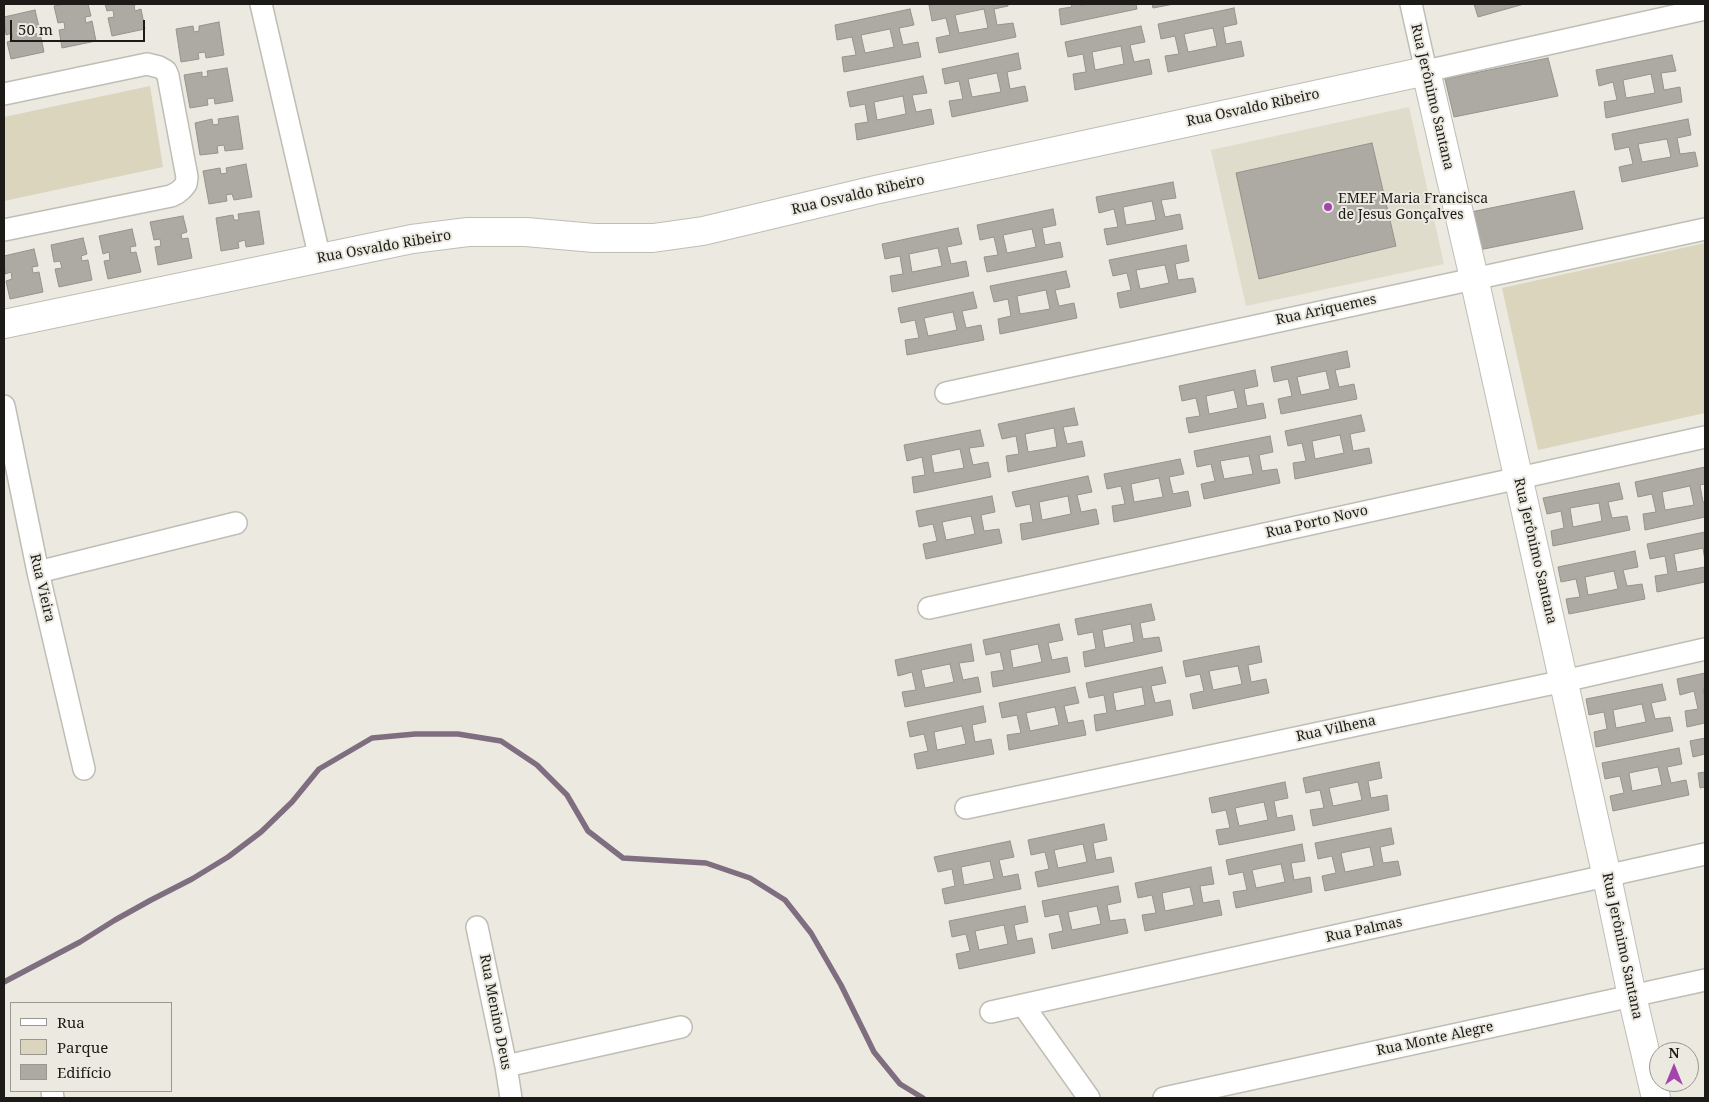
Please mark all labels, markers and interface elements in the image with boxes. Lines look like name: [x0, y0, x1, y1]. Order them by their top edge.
scale bar: [12, 10, 148, 42]
text: 50 m: [18, 19, 53, 39]
street label: Rua Jerônimo Santana: [1407, 22, 1457, 172]
street label: Rua Osvaldo Ribeiro: [1185, 86, 1321, 130]
street label: Rua Osvaldo Ribeiro: [790, 172, 926, 218]
place label: EMEF Maria Francisca de Jesus Gonçalves: [1338, 191, 1488, 223]
marker: EMEF Maria Francisca de Jesus Gonçalves: [1322, 201, 1334, 213]
street label: Rua Osvaldo Ribeiro: [316, 227, 452, 267]
street label: Rua Ariquemes: [1274, 291, 1378, 329]
street label: Rua Jerônimo Santana: [1510, 476, 1560, 626]
street label: Rua Porto Novo: [1264, 502, 1370, 542]
street label: Rua Vieira: [26, 552, 58, 624]
street label: Rua Vilhena: [1295, 712, 1377, 746]
street label: Rua Jerônimo Santana: [1598, 871, 1646, 1021]
street label: Rua Palmas: [1324, 914, 1404, 946]
street label: Rua Menino Deus: [476, 953, 514, 1071]
legend: [10, 1002, 172, 1092]
text: Rua: [57, 1012, 85, 1032]
street label: Rua Monte Alegre: [1375, 1018, 1495, 1060]
text: Parque: [57, 1037, 108, 1057]
north arrow: [1649, 1042, 1699, 1092]
text: N: [1668, 1043, 1680, 1062]
text: Edifício: [57, 1062, 112, 1082]

